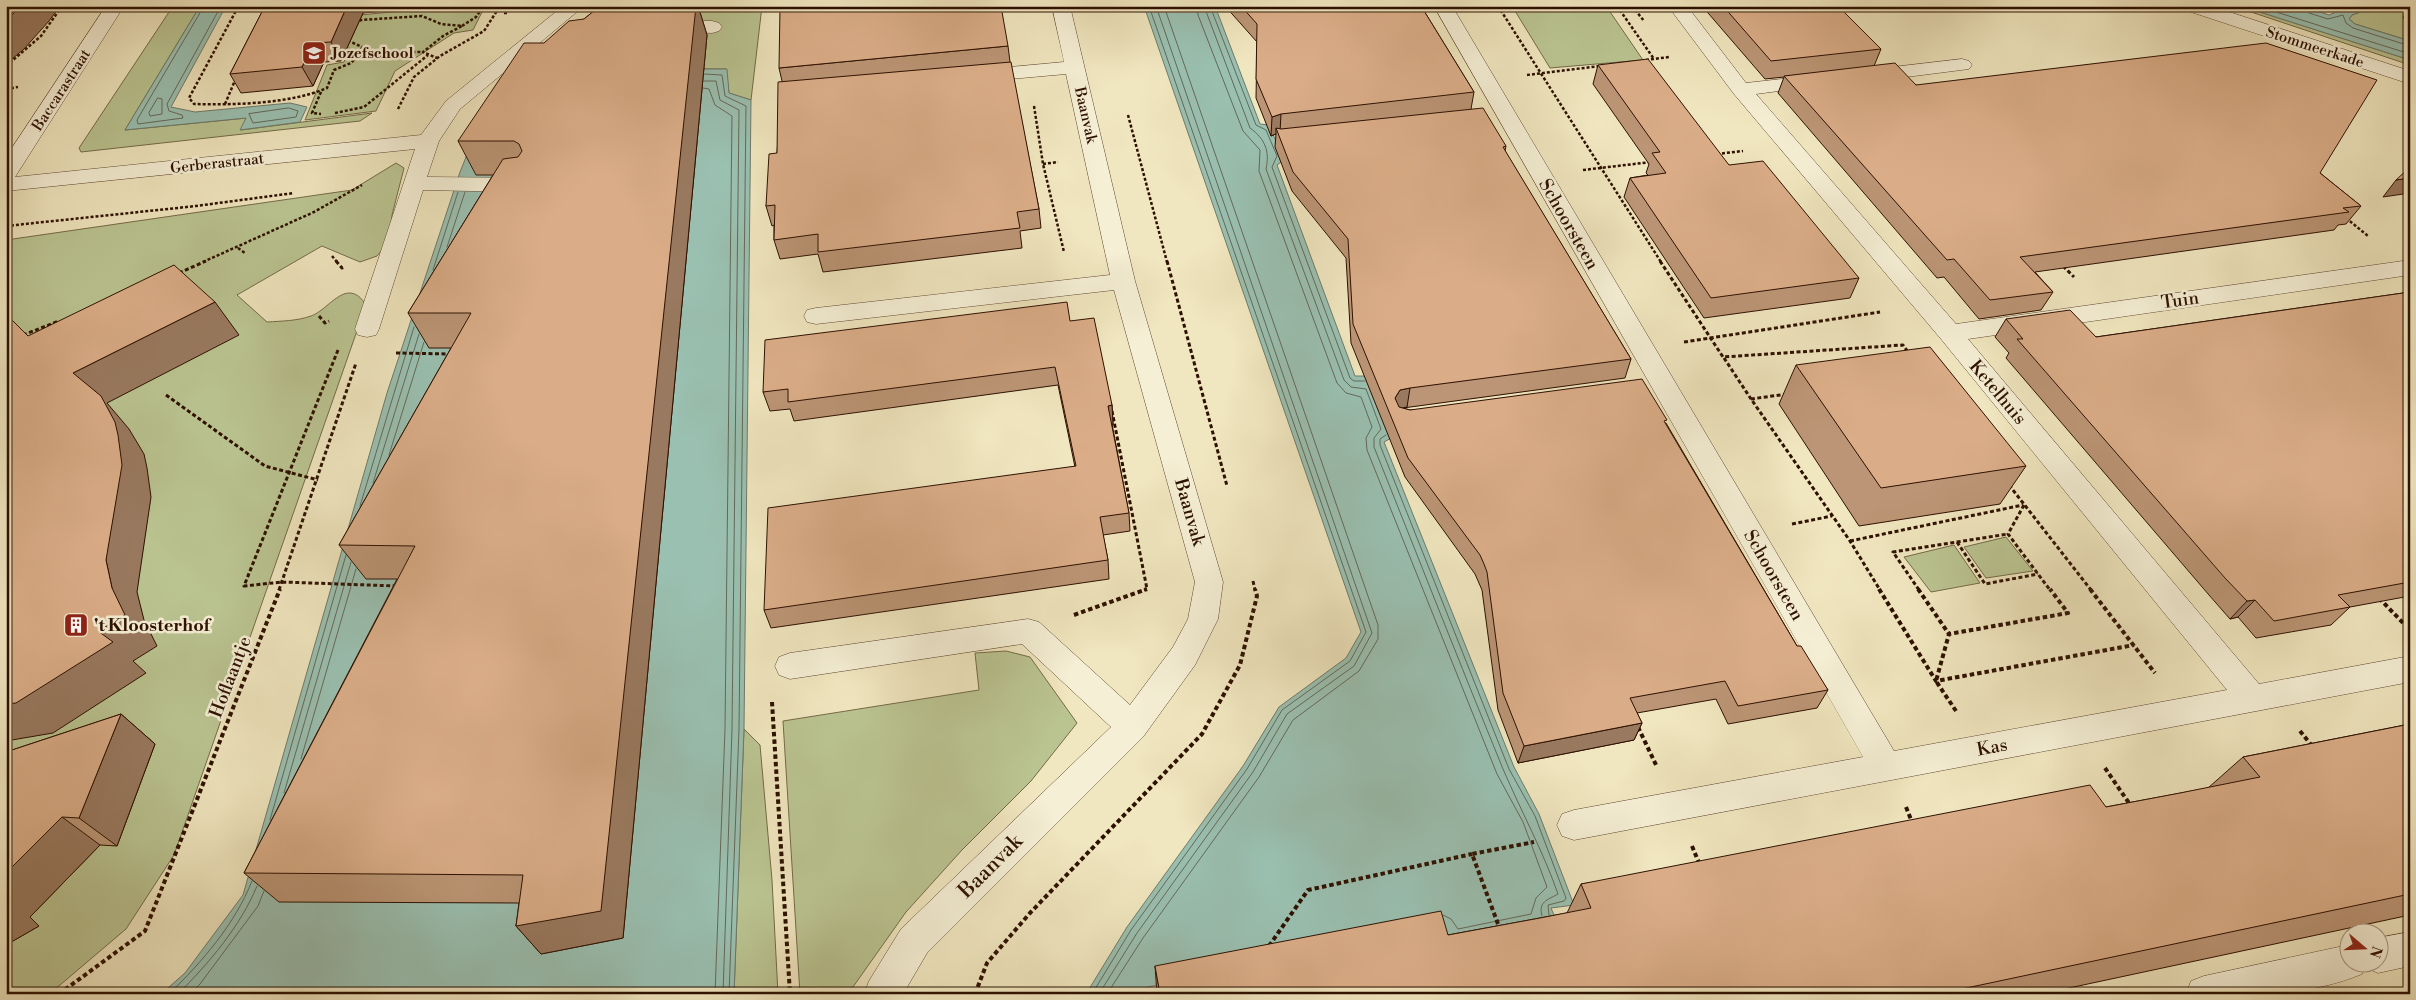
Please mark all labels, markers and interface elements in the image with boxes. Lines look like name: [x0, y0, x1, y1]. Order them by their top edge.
street label: Stommeerkade: [2263, 23, 2366, 72]
school or university icon: Jozefschool: [301, 40, 327, 66]
place label: Jozefschool: [330, 44, 414, 63]
street label: Baccarastraat: [27, 45, 95, 136]
street label: Baanvak: [1070, 84, 1101, 146]
street label: Gerberastraat: [169, 149, 265, 178]
street label: Schoorsteen: [1533, 175, 1604, 274]
street label: Tuin: [2160, 286, 2201, 315]
street label: Ketelhuis: [1964, 355, 2031, 430]
street label: Baanvak: [1169, 475, 1211, 550]
street label: Schoorsteen: [1738, 526, 1809, 625]
building icon: 't Kloosterhof: [63, 612, 89, 638]
place label: 't Kloosterhof: [94, 614, 213, 637]
street label: Hoflaantje: [204, 633, 257, 721]
street label: Kas: [1975, 733, 2010, 762]
street label: Baanvak: [952, 828, 1029, 905]
north arrow: [2338, 922, 2388, 972]
text: N: [2365, 944, 2386, 960]

